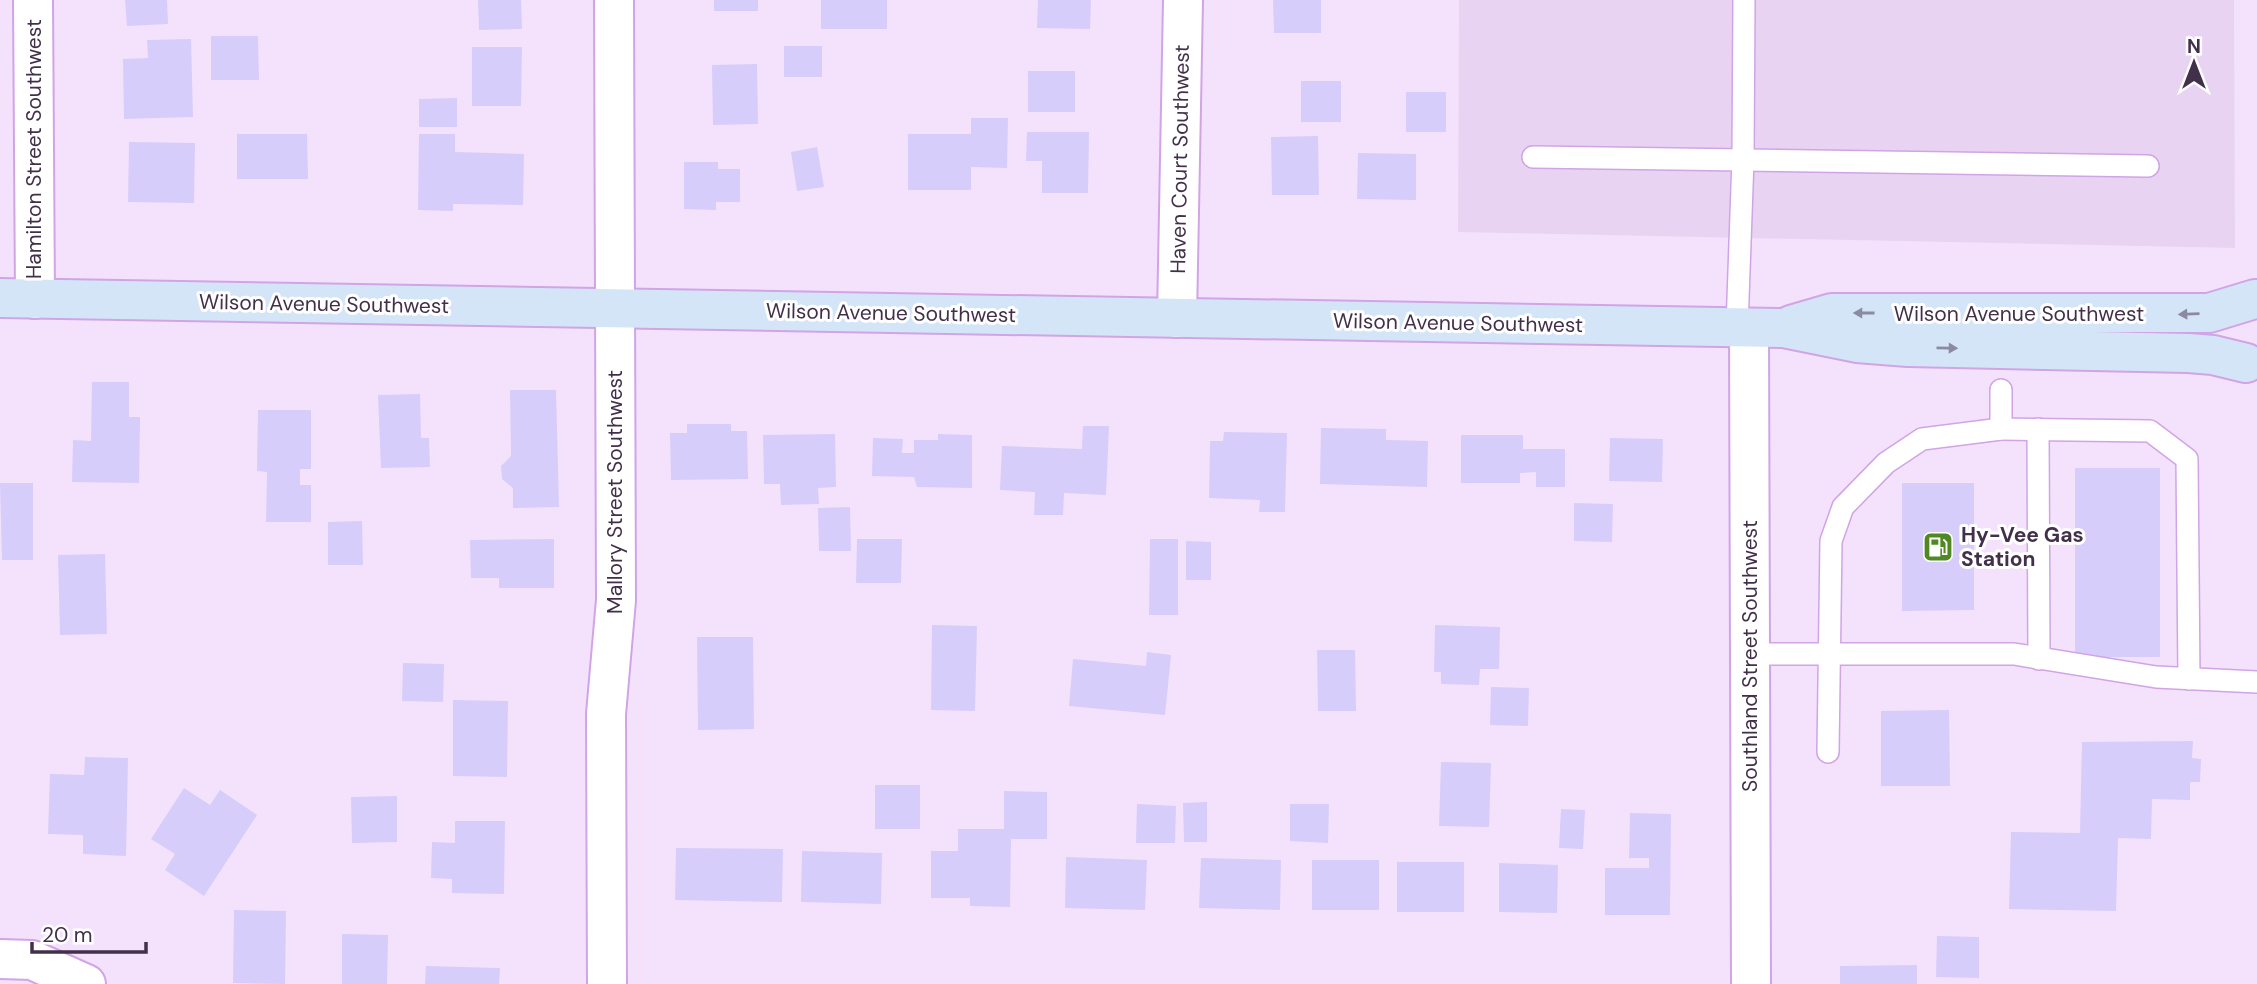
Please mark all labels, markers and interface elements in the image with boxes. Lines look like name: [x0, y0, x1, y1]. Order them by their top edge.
street label: Hamilton Street Southwest: [20, 19, 48, 279]
north arrow: [2159, 28, 2229, 98]
text: N: [2187, 34, 2201, 59]
street label: Haven Court Southwest: [1164, 44, 1196, 274]
street label: Wilson Avenue Southwest: [199, 288, 449, 320]
street label: Wilson Avenue Southwest: [766, 297, 1016, 329]
street label: Wilson Avenue Southwest: [1894, 300, 2144, 328]
street label: Wilson Avenue Southwest: [1333, 307, 1583, 339]
one-way arrow: [1853, 307, 1875, 319]
one-way arrow: [2178, 308, 2200, 319]
one-way arrow: [1936, 342, 1958, 354]
street label: Mallory Street Southwest: [601, 370, 629, 614]
street label: Southland Street Southwest: [1736, 520, 1764, 792]
place label: Hy-Vee Gas Station: [1961, 521, 2084, 573]
fuel station icon: Hy-Vee Gas Station: [1921, 530, 1955, 564]
scale bar: [32, 911, 145, 955]
text: 20 m: [42, 921, 93, 949]

